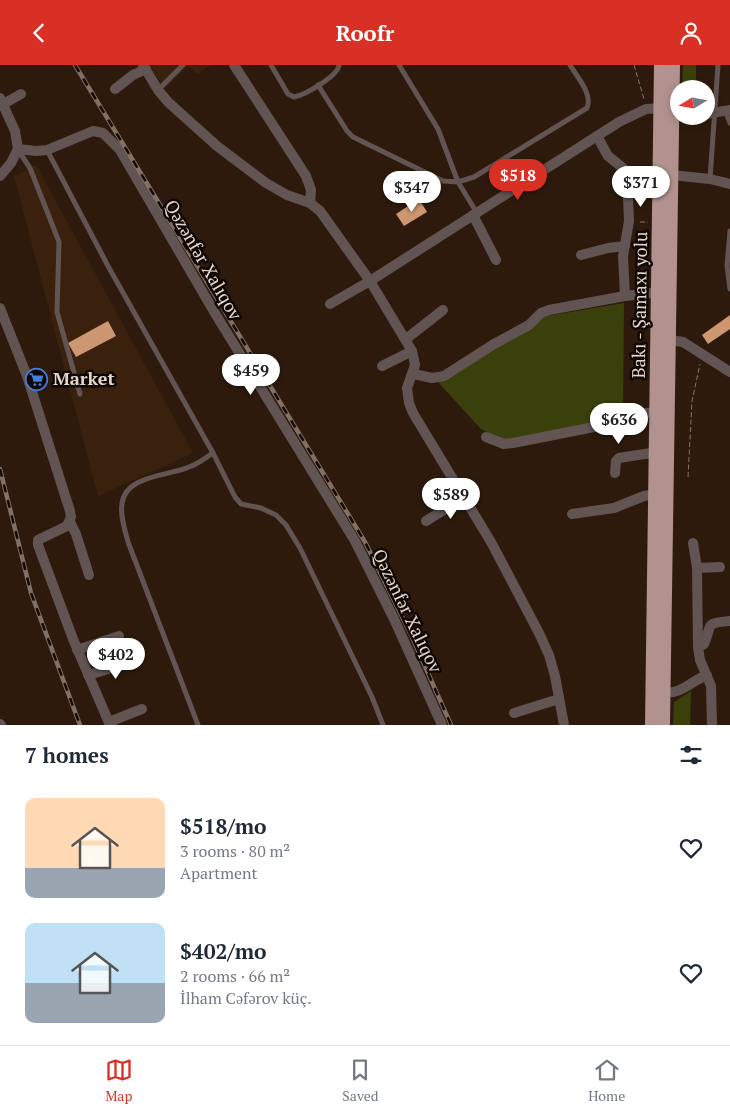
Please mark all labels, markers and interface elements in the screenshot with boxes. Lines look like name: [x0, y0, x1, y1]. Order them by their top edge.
text: Roofr: [336, 18, 394, 47]
icon: back: [25, 19, 53, 47]
icon: person: [677, 19, 705, 47]
north arrow: [670, 80, 715, 125]
map controls: [670, 80, 715, 125]
pin: $518: [488, 159, 548, 201]
text: $518: [500, 164, 536, 186]
pin: $371: [611, 165, 671, 208]
pin: $347: [382, 171, 442, 213]
text: $371: [623, 171, 659, 193]
text: $347: [394, 176, 430, 198]
street label: Qəzənfər Xalıqov: [160, 195, 248, 325]
street label: Bakı - Şamaxı yolu: [626, 231, 652, 379]
pin: $459: [221, 353, 281, 396]
text: $459: [233, 359, 269, 381]
place label: Market: [53, 366, 115, 390]
supermarket icon: Market: [25, 367, 49, 391]
pin: $636: [589, 403, 649, 445]
text: $636: [601, 408, 637, 430]
pin: $589: [421, 477, 481, 520]
text: $589: [433, 483, 469, 505]
street label: Qəzənfər Xalıqov: [368, 545, 449, 677]
pin: $402: [86, 637, 146, 680]
text: $402: [98, 643, 134, 665]
text: 7 homes: [25, 741, 109, 769]
icon: filters: [677, 741, 705, 769]
text: $518/mo: [180, 812, 267, 840]
icon: home: [65, 818, 125, 878]
icon: heart: [677, 834, 705, 862]
text: 3 rooms · 80 m²: [180, 840, 290, 862]
text: Apartment: [180, 862, 257, 884]
text: $402/mo: [180, 937, 267, 965]
icon: home: [65, 943, 125, 1003]
icon: heart: [677, 959, 705, 987]
text: 2 rooms · 66 m²: [180, 965, 290, 987]
text: İlham Cəfərov küç.: [180, 987, 312, 1009]
tab: Map: [105, 1056, 133, 1105]
tab: Saved: [342, 1056, 379, 1105]
tab: Home: [588, 1056, 625, 1105]

